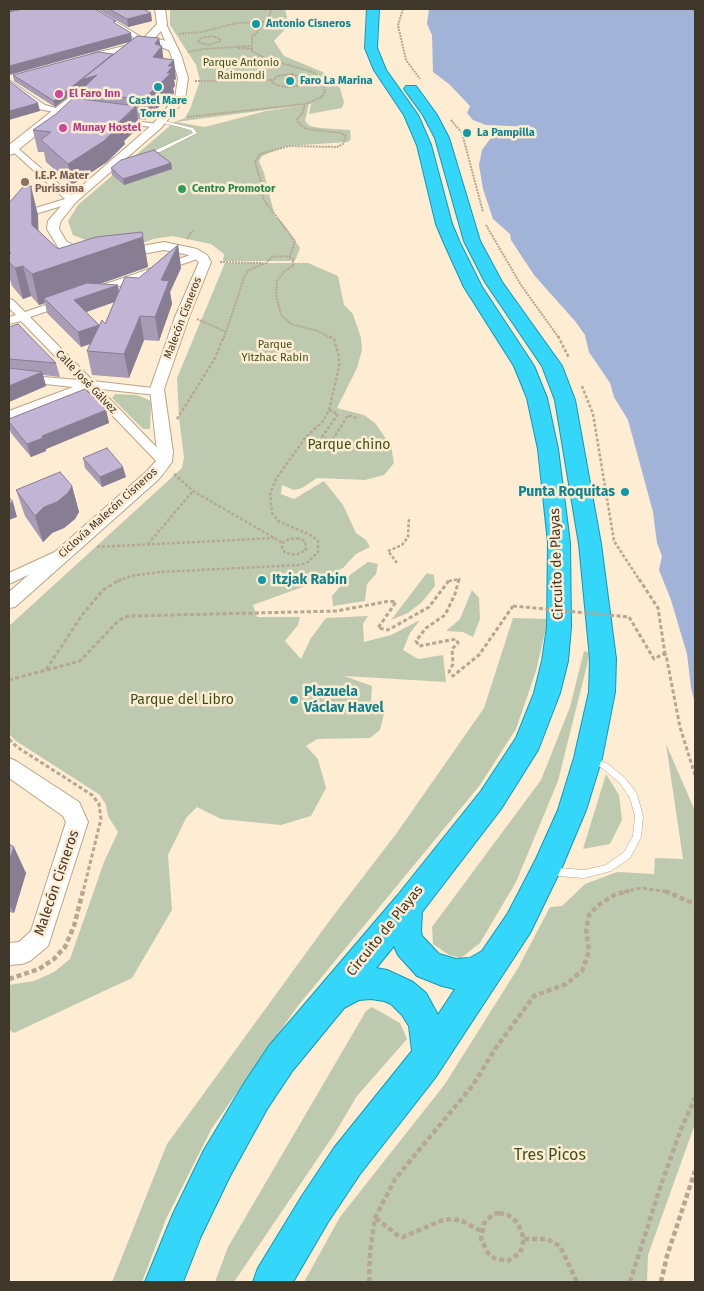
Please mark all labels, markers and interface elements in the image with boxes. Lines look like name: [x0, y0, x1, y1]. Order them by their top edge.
place label: Antonio Cisneros: [266, 17, 351, 31]
marker: Antonio Cisneros: [250, 18, 262, 30]
park label: Parque Antonio Raimondi: [203, 56, 279, 82]
place label: Faro La Marina: [300, 74, 373, 88]
marker: Faro La Marina: [284, 75, 296, 87]
marker: Castel Mare Torre II: [152, 81, 164, 93]
place label: El Faro Inn: [69, 87, 120, 101]
marker: El Faro Inn: [53, 88, 65, 100]
place label: Castel Mare Torre II: [129, 94, 187, 120]
place label: Munay Hostel: [73, 121, 141, 135]
marker: Munay Hostel: [57, 122, 69, 134]
place label: La Pampilla: [477, 126, 535, 140]
marker: La Pampilla: [461, 127, 473, 139]
place label: I.E.P. Mater Purissima: [35, 169, 89, 195]
marker: I.E.P. Mater Purissima: [19, 176, 31, 188]
place label: Centro Promotor: [192, 182, 275, 196]
marker: Centro Promotor: [176, 183, 188, 195]
street label: Malecón Cisneros: [161, 275, 205, 361]
park label: Parque Yitzhac Rabin: [241, 338, 309, 364]
street label: Calle José Gálvez: [52, 348, 120, 416]
park label: Parque chino: [307, 437, 391, 453]
street label: Ciclovía Malecón Cisneros: [56, 465, 160, 561]
place label: Punta Roquitas: [518, 484, 615, 500]
marker: Punta Roquitas: [619, 486, 631, 498]
street label: Circuito de Playas: [547, 508, 567, 620]
place label: Itzjak Rabin: [272, 572, 347, 588]
marker: Itzjak Rabin: [256, 574, 268, 586]
place label: Plazuela Václav Havel: [304, 684, 384, 716]
park label: Parque del Libro: [130, 692, 234, 708]
marker: Plazuela Václav Havel: [288, 694, 300, 706]
street label: Malecón Cisneros: [31, 828, 83, 938]
street label: Circuito de Playas: [343, 882, 427, 980]
park label: Tres Picos: [514, 1146, 586, 1166]

